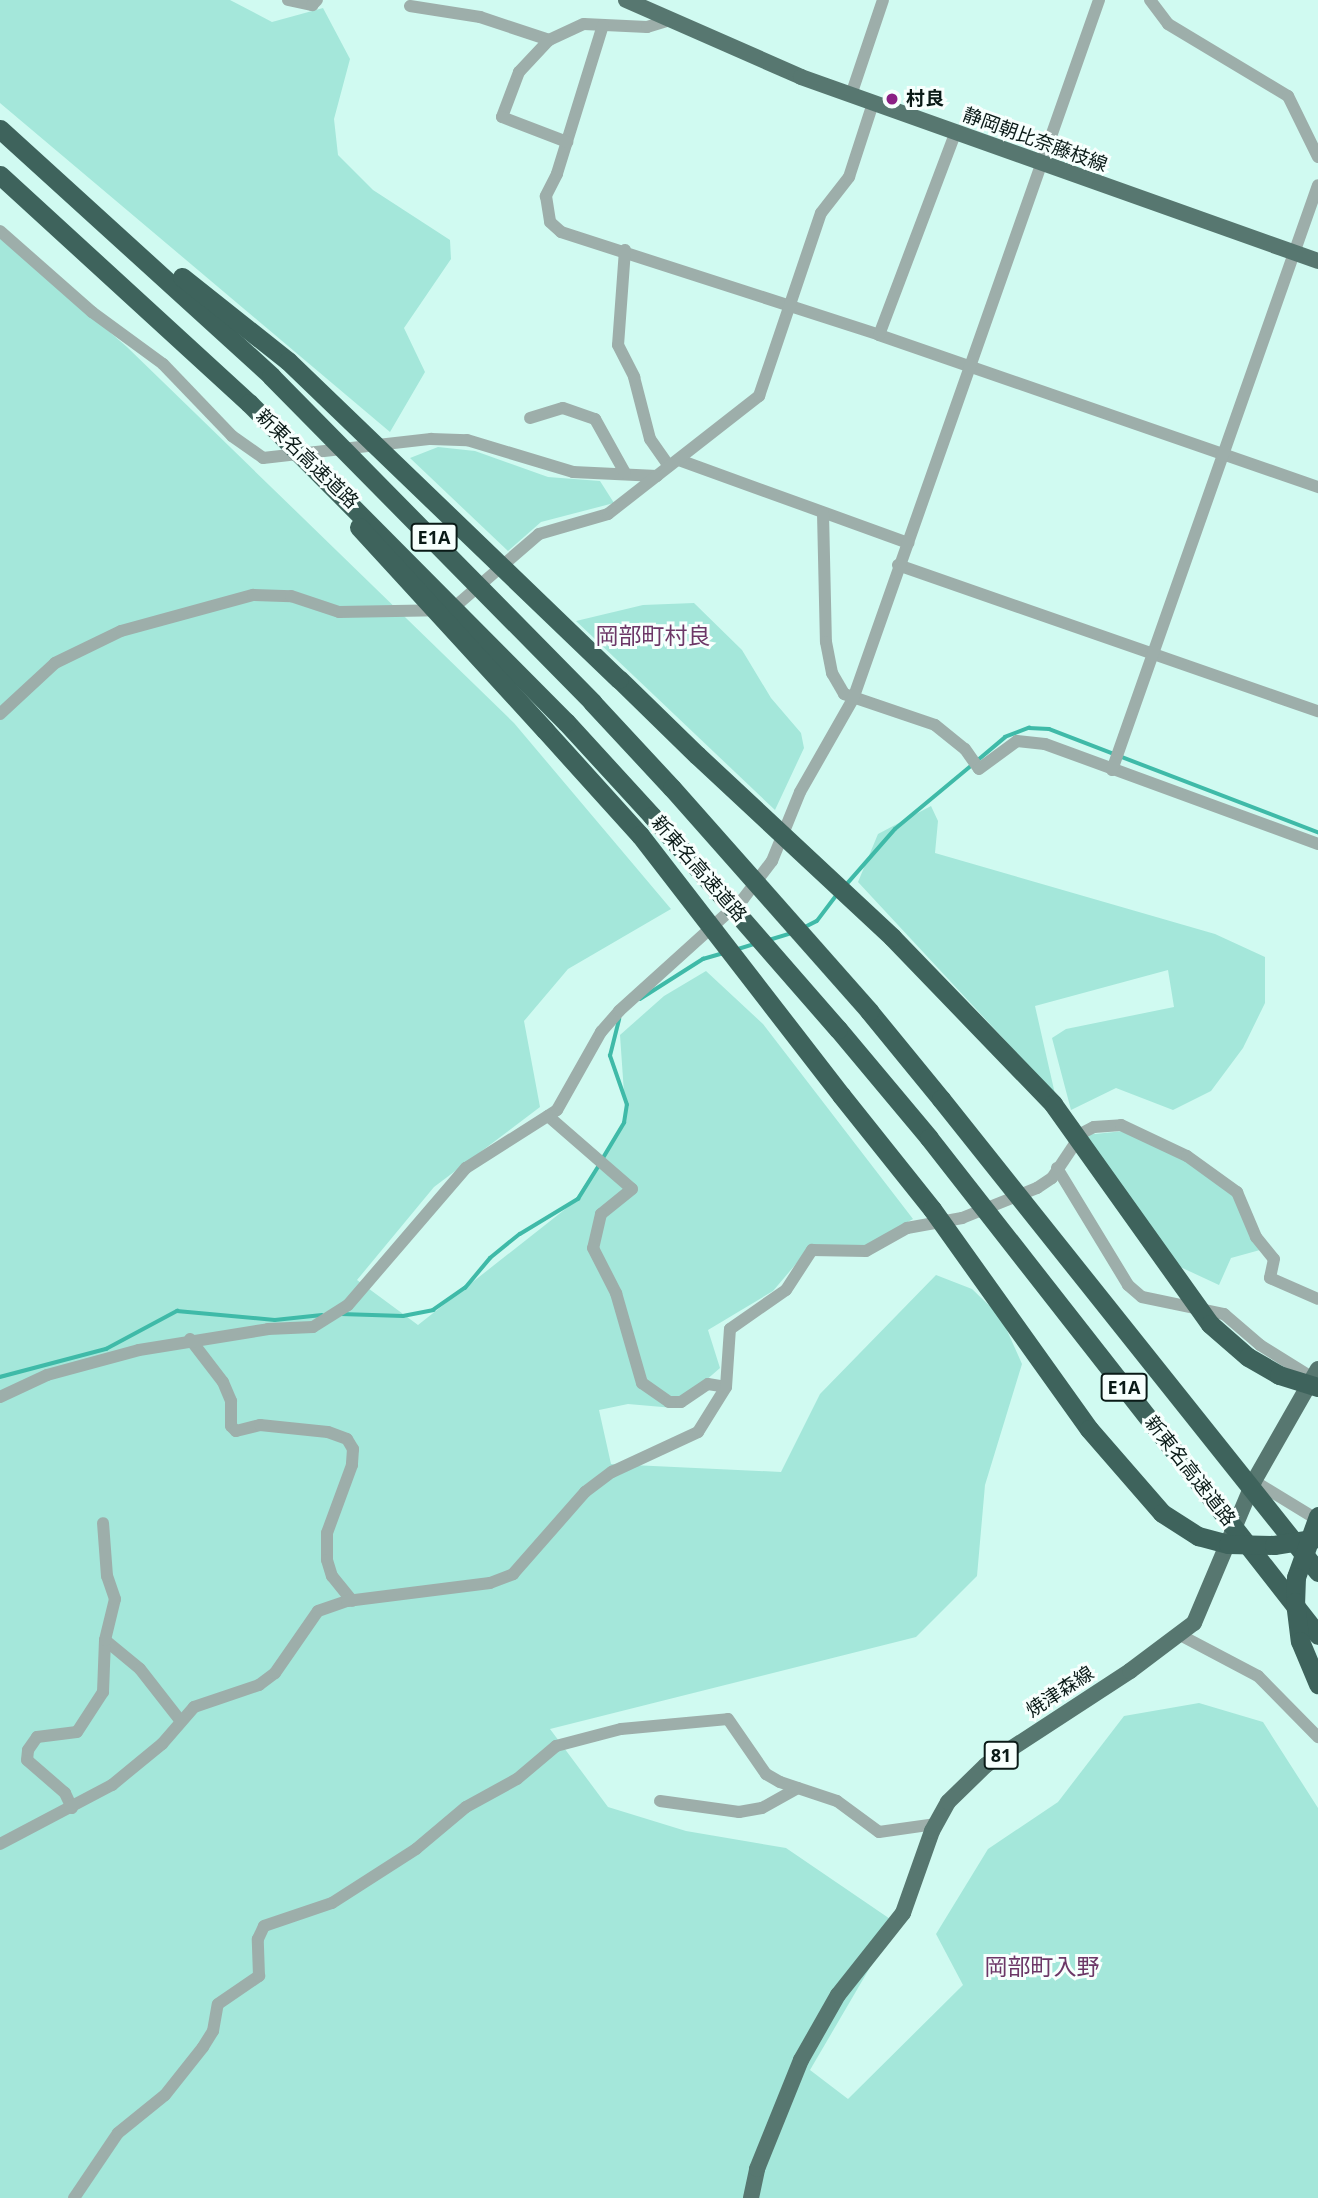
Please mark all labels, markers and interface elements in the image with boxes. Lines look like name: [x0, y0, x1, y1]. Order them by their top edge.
place label: 村良: [906, 88, 944, 110]
marker: 村良: [884, 91, 900, 107]
street label: 静岡朝比奈藤枝線: [960, 103, 1110, 177]
street label: 新東名高速道路: [251, 405, 363, 513]
road number: E1A: [410, 522, 458, 552]
district label: 岡部町村良: [596, 621, 710, 649]
street label: 新東名高速道路: [647, 811, 751, 927]
road number: E1A: [1100, 1372, 1148, 1402]
street label: 新東名高速道路: [1140, 1412, 1240, 1530]
street label: 焼津森線: [1022, 1662, 1098, 1722]
road number: 81: [984, 1740, 1018, 1770]
district label: 岡部町入野: [985, 1952, 1099, 1980]

